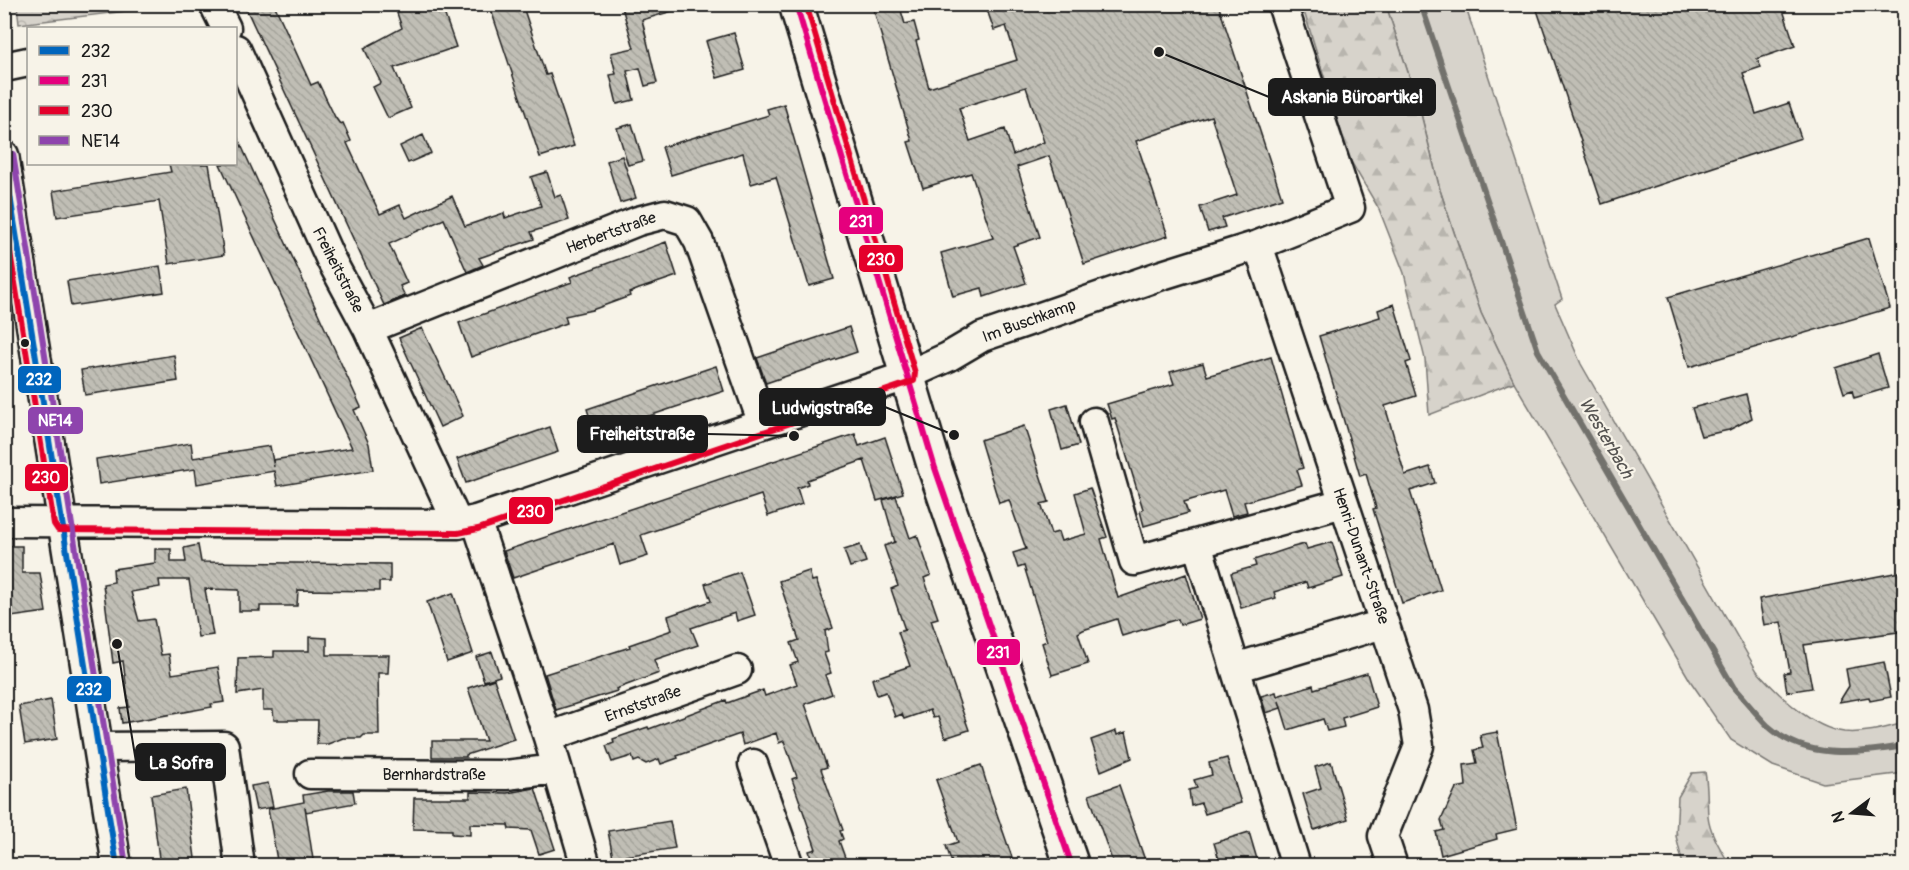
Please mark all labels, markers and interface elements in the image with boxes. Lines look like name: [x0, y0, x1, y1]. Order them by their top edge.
legend: [27, 27, 237, 165]
text: 232: [81, 40, 111, 63]
text: 231: [81, 70, 108, 93]
callout: Askania Büroartikel: [1269, 79, 1435, 115]
text: Askania Büroartikel: [1281, 86, 1423, 109]
text: 230: [81, 100, 113, 123]
text: NE14: [81, 130, 121, 153]
line badge: 231: [838, 206, 884, 235]
street label: Herbertstraße: [563, 207, 659, 259]
text: 231: [849, 212, 873, 232]
street label: Freiheitstraße: [308, 224, 368, 316]
line badge: 230: [858, 244, 904, 273]
text: 230: [867, 250, 895, 270]
street label: Im Buschkamp: [980, 295, 1078, 347]
unlabelled marker: [19, 337, 31, 349]
line badge: 232: [17, 365, 62, 394]
text: 232: [26, 370, 52, 390]
callout: Ludwigstraße: [760, 389, 885, 425]
water label: Westerbach: [1574, 393, 1639, 484]
text: Ludwigstraße: [771, 397, 874, 420]
line badge: NE14: [27, 406, 84, 435]
text: NE14: [38, 411, 73, 431]
callout: Freiheitstraße: [578, 416, 707, 452]
text: Freiheitstraße: [589, 423, 696, 446]
line badge: 230: [24, 463, 69, 492]
text: 230: [32, 468, 60, 488]
street label: Henri-Dunant-Straße: [1328, 485, 1394, 627]
line badge: 230: [508, 496, 554, 525]
text: 230: [517, 502, 545, 522]
line badge: 231: [976, 638, 1021, 666]
text: 231: [986, 643, 1010, 663]
line badge: 232: [66, 675, 112, 703]
text: 232: [76, 680, 102, 700]
street label: Ernststraße: [602, 681, 684, 727]
callout: La Sofra: [136, 744, 225, 780]
text: La Sofra: [149, 752, 214, 775]
street label: Bernhardstraße: [382, 765, 486, 785]
north arrow: [1822, 783, 1882, 843]
text: N: [1827, 809, 1850, 825]

